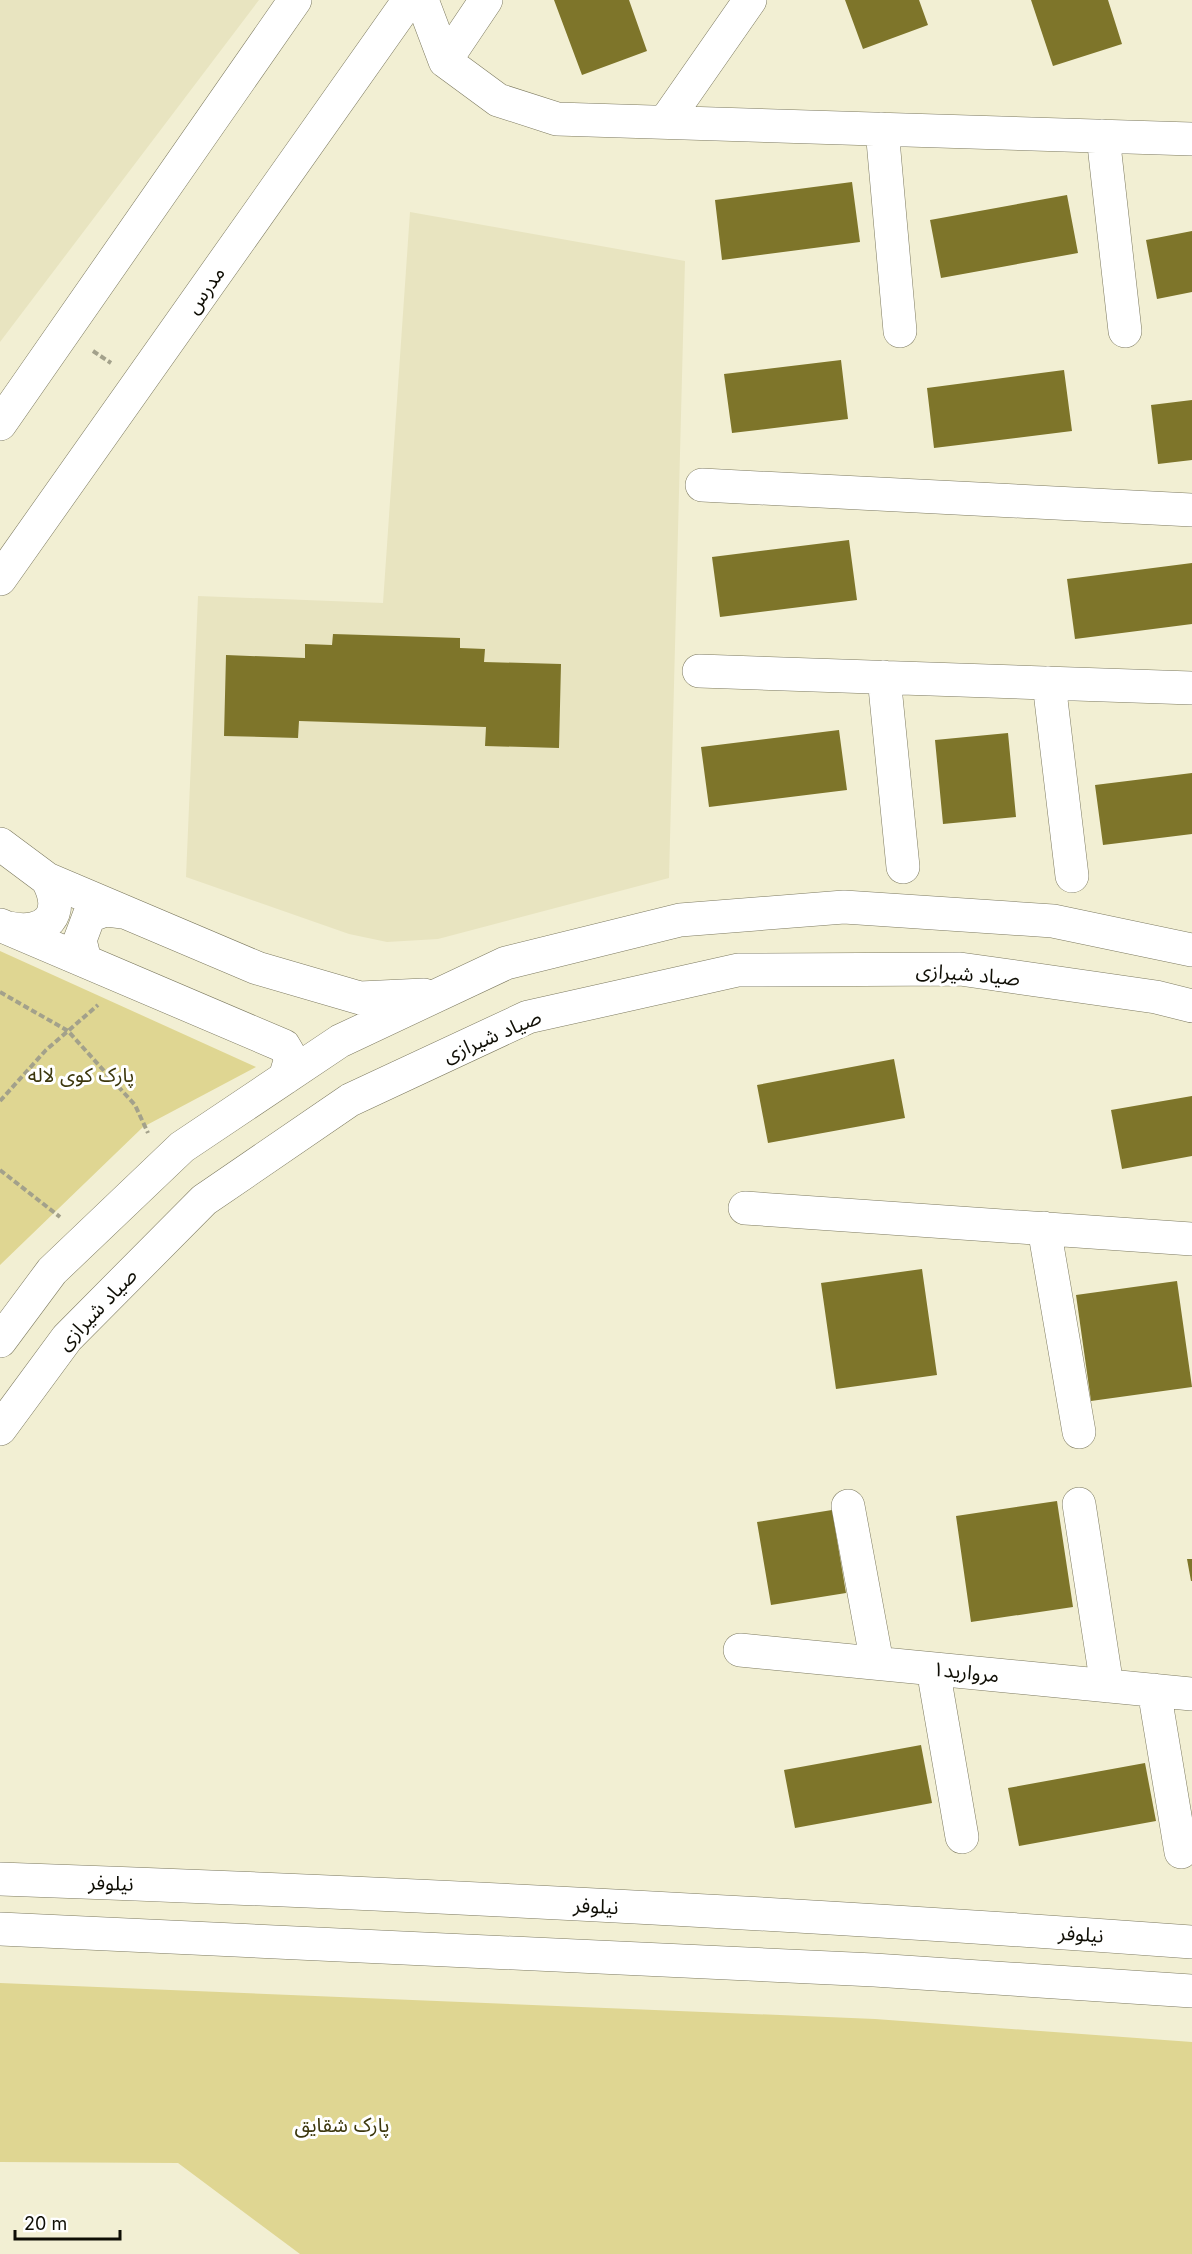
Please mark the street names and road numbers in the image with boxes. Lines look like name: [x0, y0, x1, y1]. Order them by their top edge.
street label: مدرس: [180, 262, 230, 318]
street label: صیاد شیرازی: [915, 957, 1021, 991]
street label: صیاد شیرازی: [439, 1005, 545, 1067]
street label: صیاد شیرازی: [52, 1263, 142, 1355]
street label: مروارید۱: [931, 1657, 1001, 1687]
street label: نیلوفر: [87, 1870, 134, 1896]
street label: نیلوفر: [572, 1893, 619, 1919]
street label: نیلوفر: [1057, 1920, 1104, 1948]

